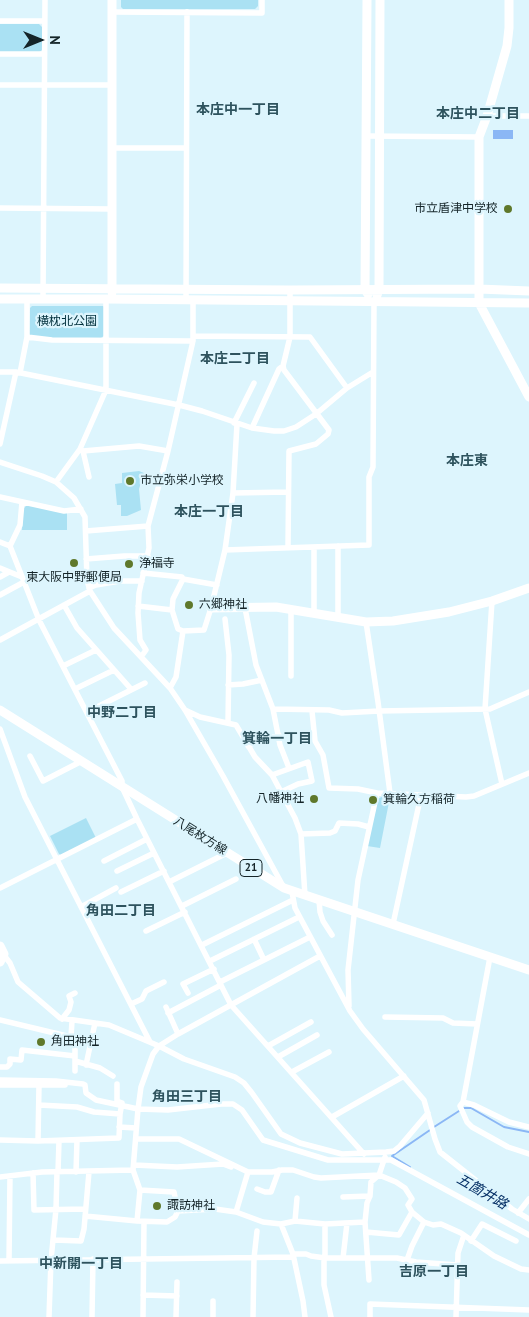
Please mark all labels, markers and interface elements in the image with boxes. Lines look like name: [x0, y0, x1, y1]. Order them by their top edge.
north arrow: [15, 15, 65, 65]
text: N: [46, 35, 64, 45]
district label: 本庄中一丁目: [196, 102, 280, 118]
district label: 本庄中二丁目: [436, 106, 520, 122]
place label: 市立盾津中学校: [414, 202, 498, 216]
marker: 市立盾津中学校: [502, 203, 514, 215]
park label: 横枕北公園: [37, 315, 97, 329]
district label: 本庄二丁目: [200, 351, 270, 367]
district label: 本庄東: [446, 453, 488, 469]
place label: 市立弥栄小学校: [140, 474, 224, 488]
marker: 市立弥栄小学校: [124, 475, 136, 487]
district label: 本庄一丁目: [174, 504, 244, 520]
marker: 東大阪中野郵便局: [68, 557, 80, 569]
place label: 浄福寺: [139, 557, 175, 571]
marker: 浄福寺: [123, 558, 135, 570]
place label: 東大阪中野郵便局: [26, 571, 122, 585]
place label: 六郷神社: [199, 598, 247, 612]
marker: 六郷神社: [183, 599, 195, 611]
district label: 中野二丁目: [87, 705, 157, 721]
district label: 箕輪一丁目: [242, 731, 312, 747]
place label: 八幡神社: [256, 792, 304, 806]
marker: 八幡神社: [308, 793, 320, 805]
place label: 箕輪久方稲荷: [383, 793, 455, 807]
marker: 箕輪久方稲荷: [367, 794, 379, 806]
street label: 八尾枚方線: [171, 814, 229, 858]
road number: 21: [240, 860, 262, 876]
district label: 角田二丁目: [86, 903, 156, 919]
place label: 角田神社: [51, 1035, 99, 1049]
marker: 角田神社: [35, 1036, 47, 1048]
district label: 角田三丁目: [152, 1089, 222, 1105]
water label: 五箇井路: [454, 1171, 510, 1213]
place label: 諏訪神社: [167, 1199, 215, 1213]
marker: 諏訪神社: [151, 1200, 163, 1212]
district label: 中新開一丁目: [39, 1256, 123, 1272]
district label: 吉原一丁目: [399, 1264, 469, 1280]

